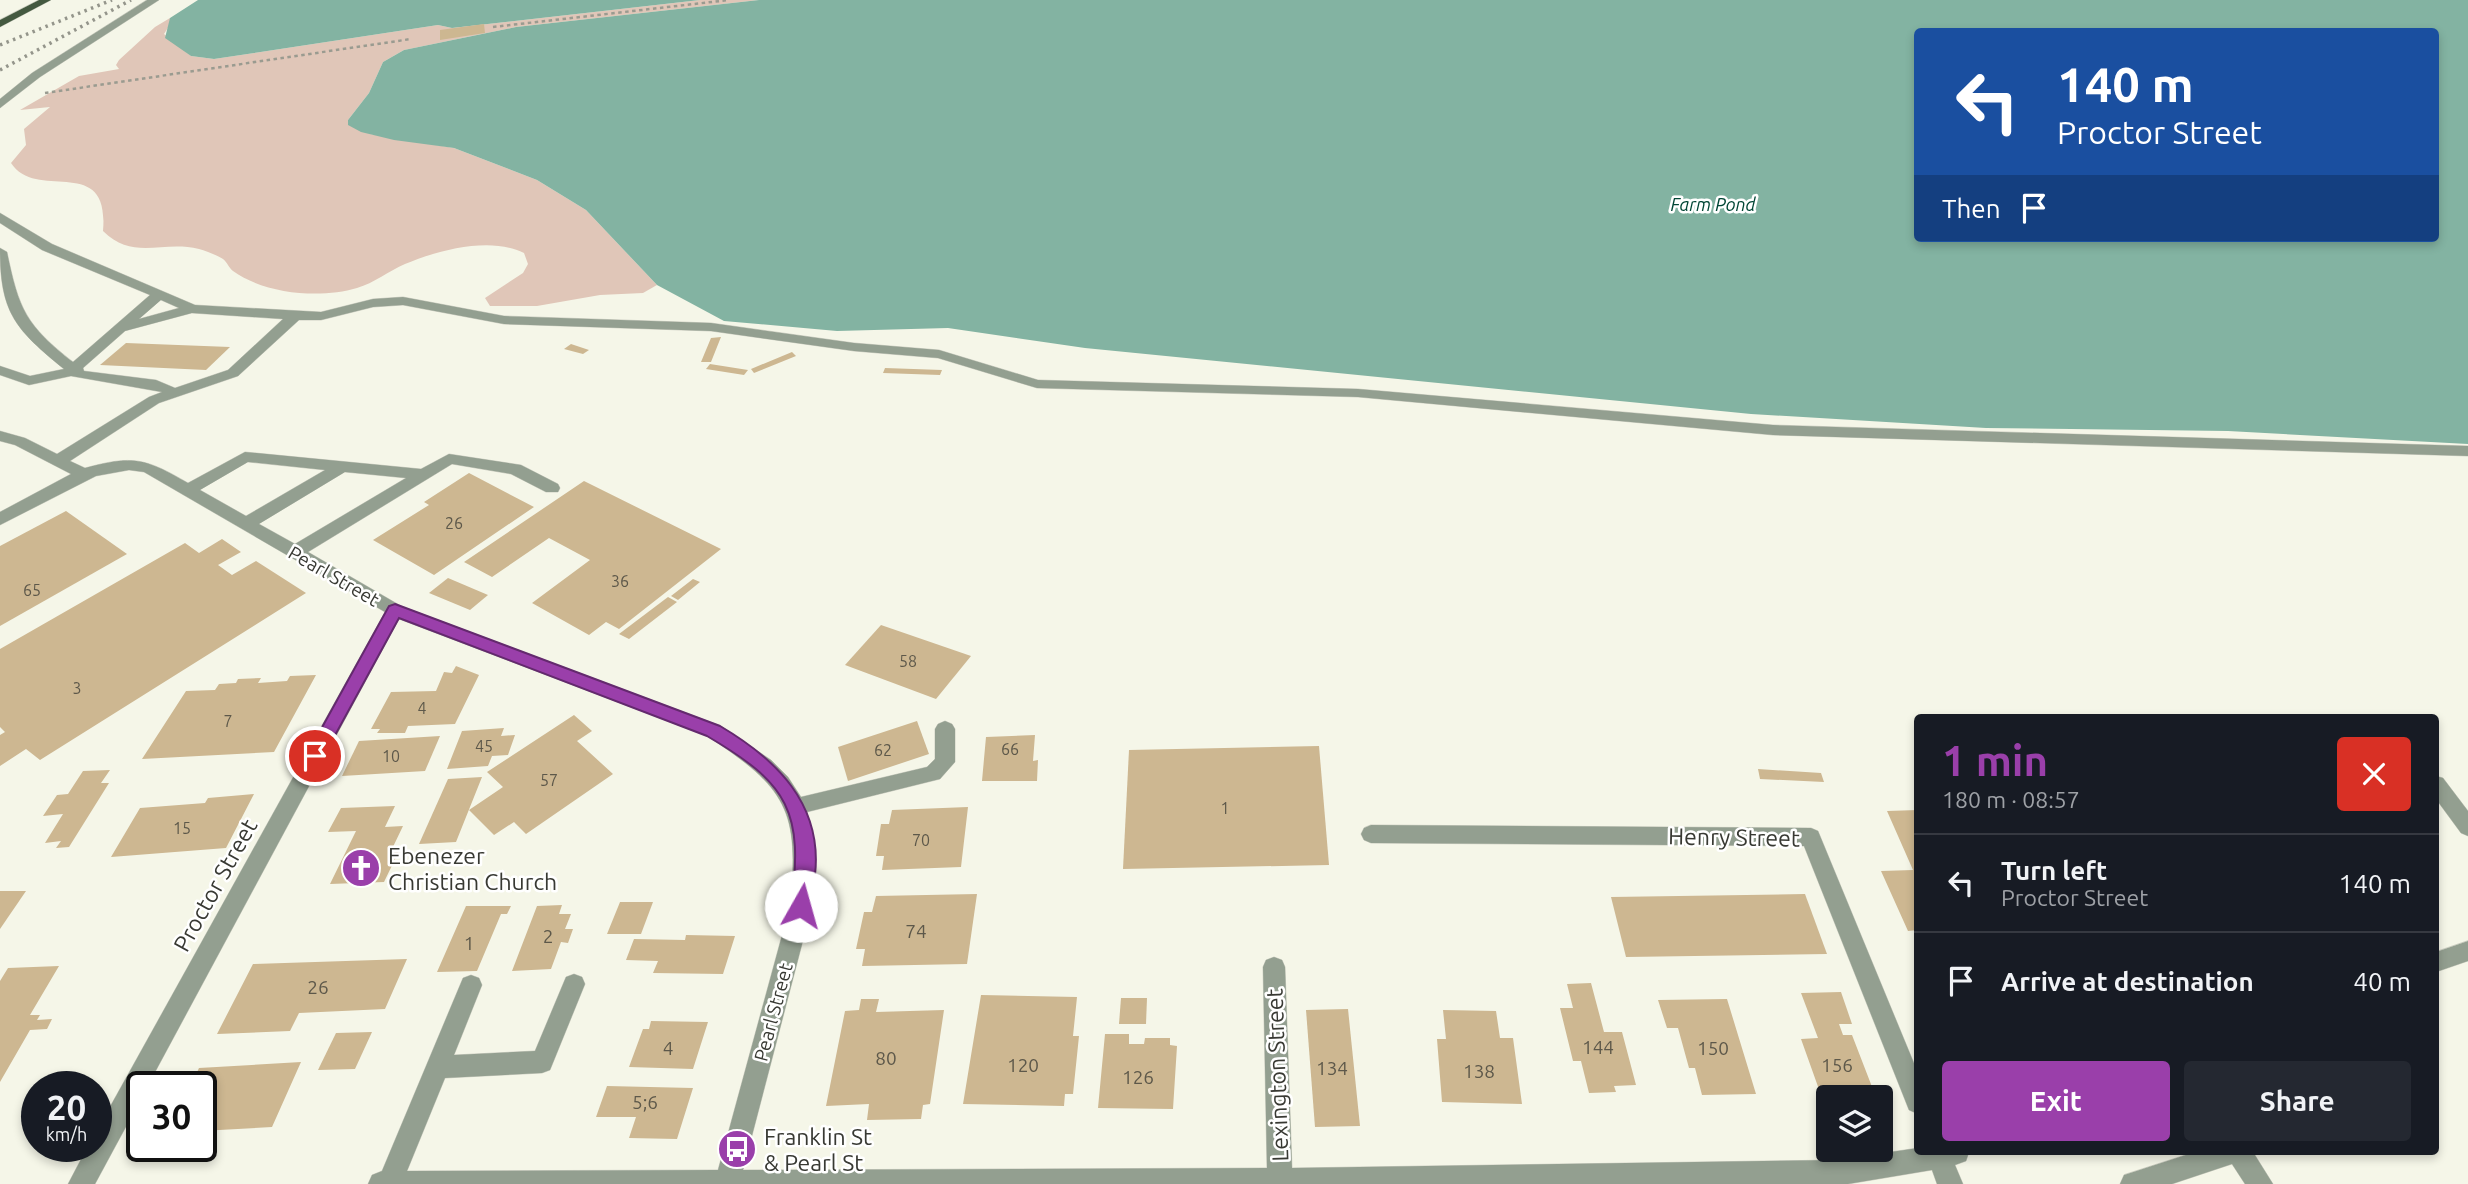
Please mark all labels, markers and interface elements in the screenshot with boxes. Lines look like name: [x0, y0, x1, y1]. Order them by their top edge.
icon: left: [1942, 56, 2033, 147]
text: 140 m: [2057, 56, 2194, 111]
text: Proctor Street: [2057, 114, 2262, 150]
icon: arrive: [2015, 189, 2053, 227]
water label: Farm Pond: [1670, 194, 1757, 214]
text: Then: [1942, 194, 2001, 223]
house number: 26: [445, 514, 463, 532]
street label: Pearl Street: [285, 541, 384, 611]
house number: 36: [611, 572, 629, 590]
house number: 65: [23, 581, 41, 599]
house number: 58: [899, 652, 917, 670]
house number: 3: [72, 679, 82, 697]
house number: 4: [417, 699, 427, 717]
house number: 7: [223, 712, 233, 730]
pin: [285, 726, 345, 786]
icon: arrive: [296, 737, 334, 775]
house number: 45: [475, 737, 493, 755]
text: 1 min: [1942, 737, 2048, 784]
button: close: [2337, 737, 2411, 811]
house number: 66: [1001, 740, 1019, 758]
house number: 62: [874, 741, 892, 759]
house number: 10: [382, 747, 400, 765]
house number: 57: [540, 771, 558, 789]
text: 180 m · 08:57: [1942, 787, 2080, 812]
house number: 1: [1220, 799, 1230, 817]
street label: Proctor Street: [168, 815, 262, 955]
house number: 15: [173, 819, 191, 837]
street label: Henry Street: [1668, 823, 1800, 851]
house number: 70: [912, 831, 930, 849]
place label: Ebenezer Christian Church: [388, 843, 557, 894]
church icon: Ebenezer Christian Church: [340, 847, 382, 889]
text: Turn left: [2001, 856, 2107, 885]
icon: left: [1942, 864, 1980, 902]
position arrow: [764, 869, 838, 943]
text: 140 m: [2339, 869, 2411, 898]
text: Proctor Street: [2001, 885, 2148, 910]
house number: 74: [905, 920, 927, 942]
house number: 2: [543, 925, 553, 947]
house number: 1: [464, 932, 474, 954]
street label: Pearl Street: [749, 960, 797, 1064]
icon: arrive: [1942, 962, 1980, 1000]
text: Arrive at destination: [2001, 967, 2254, 996]
text: 40 m: [2353, 967, 2411, 996]
house number: 26: [307, 976, 329, 998]
street label: Lexington Street: [1261, 988, 1293, 1162]
house number: 144: [1582, 1036, 1614, 1058]
house number: 4: [663, 1037, 673, 1059]
house number: 150: [1697, 1037, 1729, 1059]
house number: 80: [875, 1047, 897, 1069]
house number: 120: [1007, 1054, 1039, 1076]
house number: 156: [1821, 1054, 1853, 1076]
house number: 134: [1316, 1057, 1348, 1079]
house number: 138: [1463, 1060, 1495, 1082]
button: Exit: [1942, 1061, 2170, 1141]
button: Share: [2184, 1061, 2411, 1141]
house number: 126: [1122, 1066, 1154, 1088]
speed limit sign: 30: [126, 1071, 217, 1162]
map controls: [1816, 1085, 1893, 1162]
button: layers: [1816, 1085, 1893, 1162]
text: 20: [47, 1087, 86, 1127]
house number: 5;6: [632, 1091, 658, 1113]
text: km/h: [46, 1124, 87, 1144]
place label: Franklin St & Pearl St: [764, 1124, 872, 1175]
bus stop icon: Franklin St & Pearl St: [716, 1128, 758, 1170]

